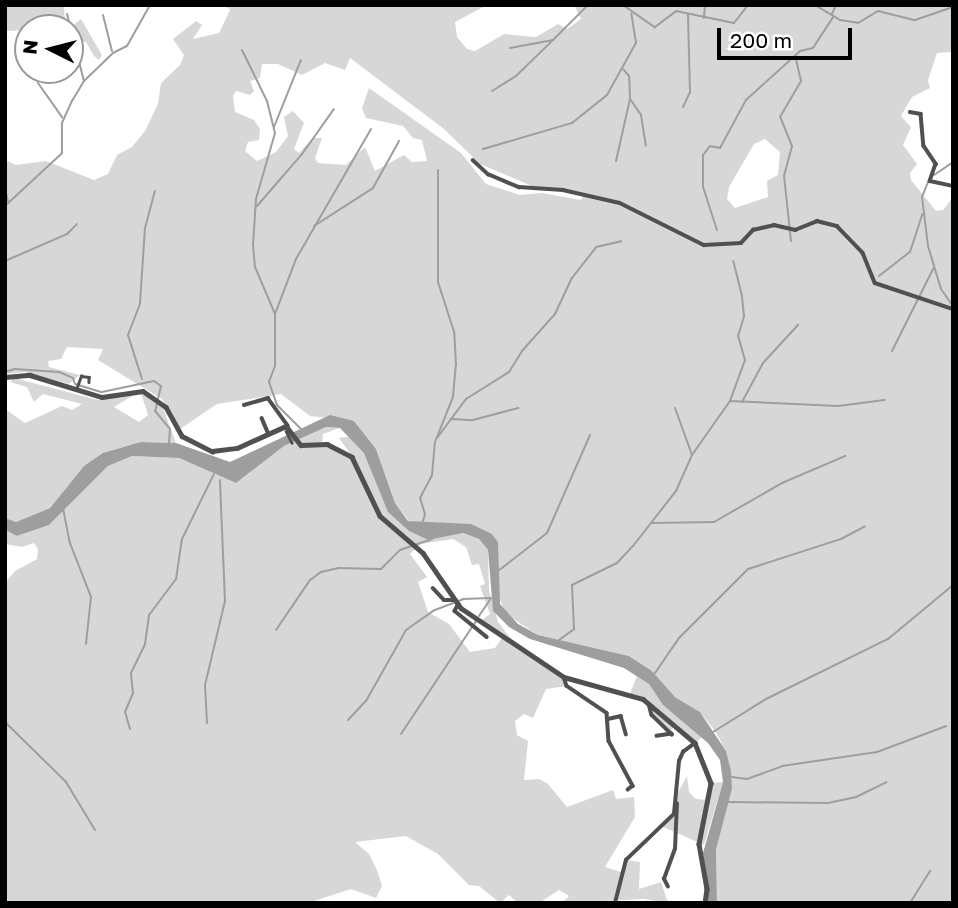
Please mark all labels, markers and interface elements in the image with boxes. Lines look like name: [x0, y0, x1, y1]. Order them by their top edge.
north arrow: [14, 14, 84, 84]
scale bar: [720, 14, 855, 58]
text: 200 m: [730, 27, 792, 53]
text: N: [17, 39, 42, 55]

